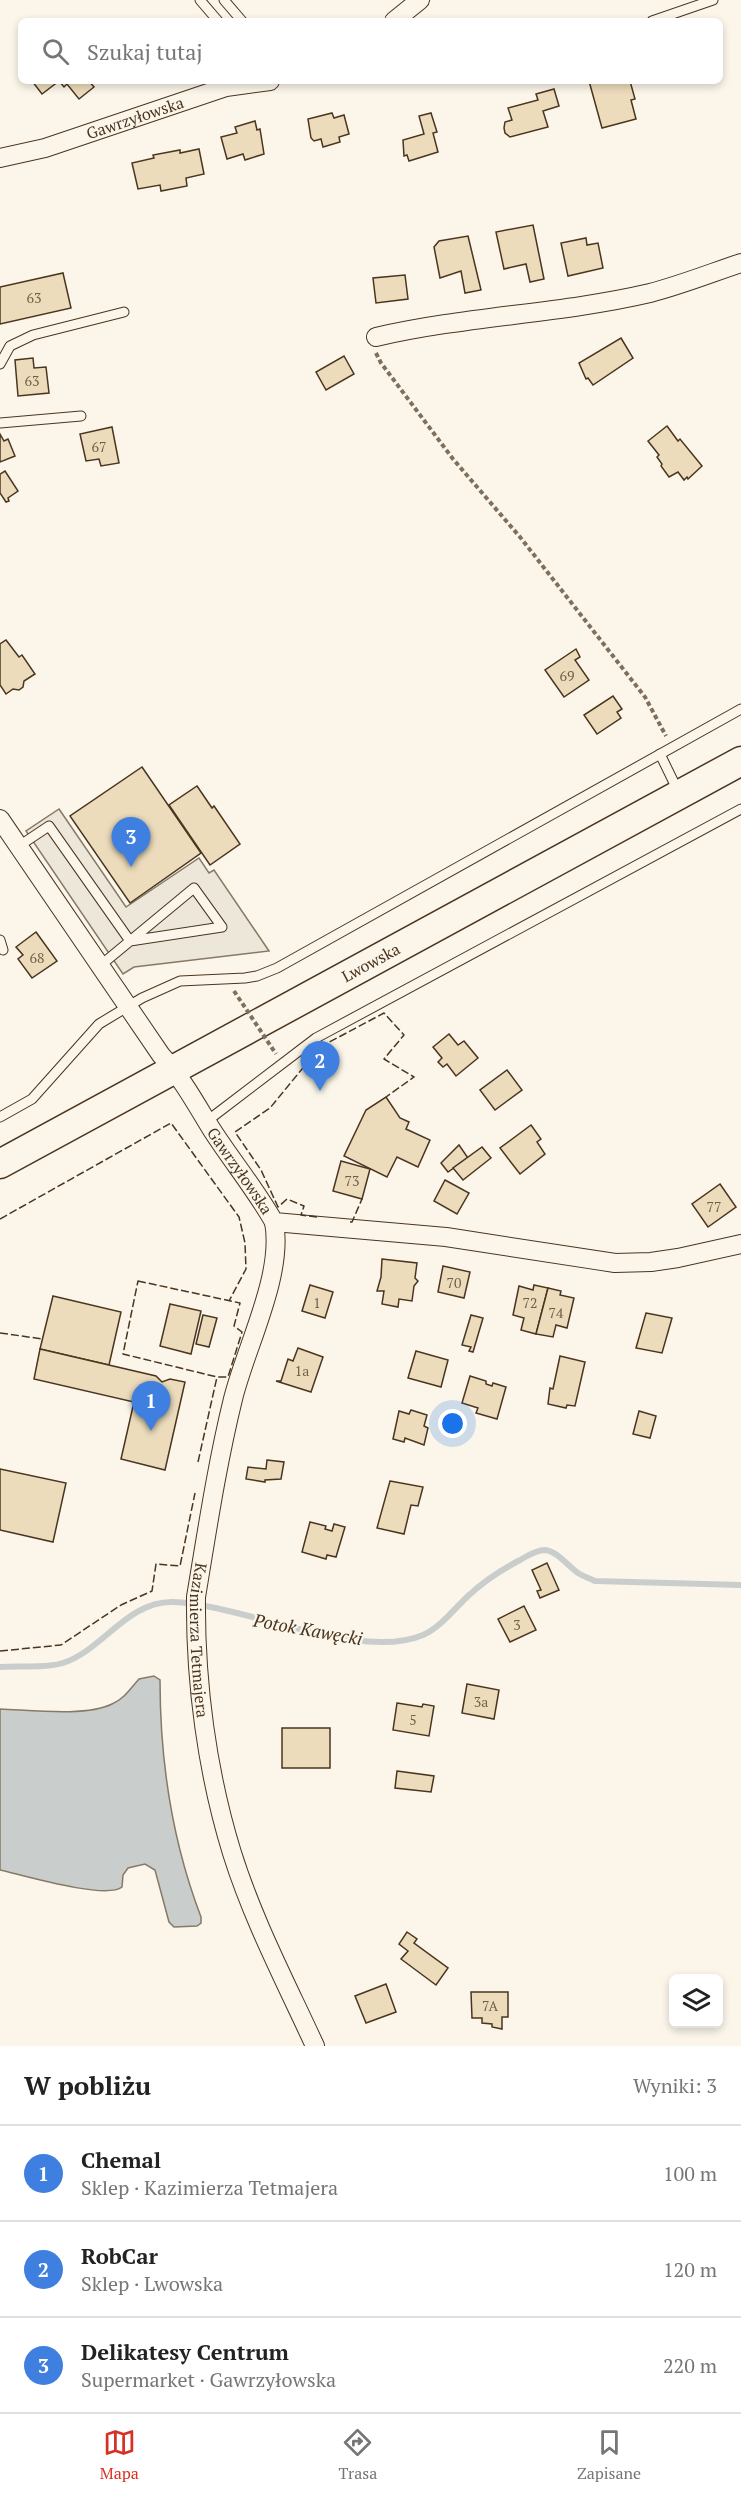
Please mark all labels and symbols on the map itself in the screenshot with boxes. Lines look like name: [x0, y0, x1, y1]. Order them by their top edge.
street label: Gawrzyłowska: [83, 91, 187, 144]
house number: 63: [27, 288, 41, 307]
house number: 63: [25, 371, 39, 390]
house number: 67: [92, 437, 106, 456]
house number: 69: [560, 666, 574, 685]
pin: 3: [112, 818, 150, 867]
street label: Lwowska: [338, 938, 404, 987]
house number: 68: [30, 948, 44, 967]
pin: 2: [300, 1042, 340, 1091]
street label: Gawrzyłowska: [202, 1123, 278, 1219]
house number: 73: [345, 1171, 359, 1190]
house number: 77: [707, 1197, 721, 1216]
house number: 70: [447, 1273, 461, 1292]
house number: 1: [313, 1293, 321, 1312]
house number: 72: [523, 1293, 537, 1312]
house number: 74: [549, 1303, 564, 1322]
house number: 1a: [295, 1361, 309, 1380]
pin: 1: [132, 1382, 170, 1431]
your location: [438, 1409, 467, 1438]
street label: Kazimierza Tetmajera: [185, 1561, 214, 1719]
water label: Potok Kawęcki: [251, 1607, 364, 1650]
house number: 3: [513, 1615, 521, 1634]
house number: 3a: [474, 1692, 488, 1711]
house number: 5: [409, 1710, 417, 1729]
house number: 7A: [482, 1996, 499, 2015]

